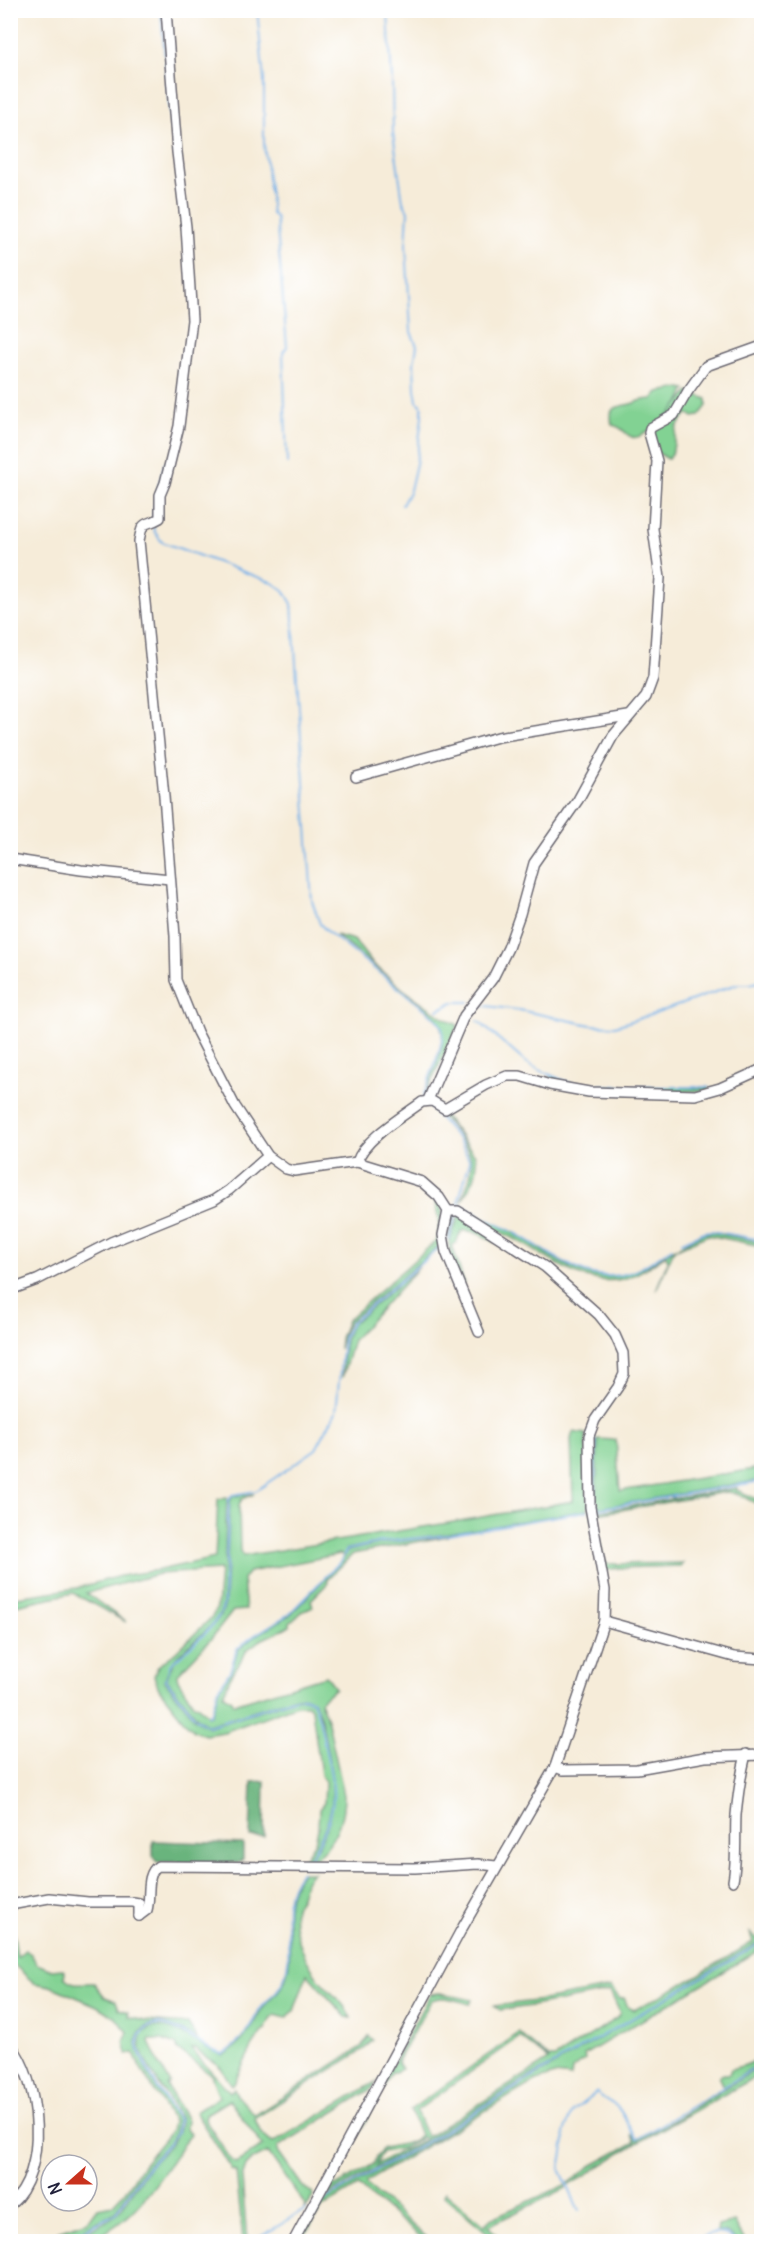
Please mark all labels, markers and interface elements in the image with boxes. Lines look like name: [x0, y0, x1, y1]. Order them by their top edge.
north arrow: [39, 2153, 99, 2213]
text: N: [44, 2180, 66, 2197]

